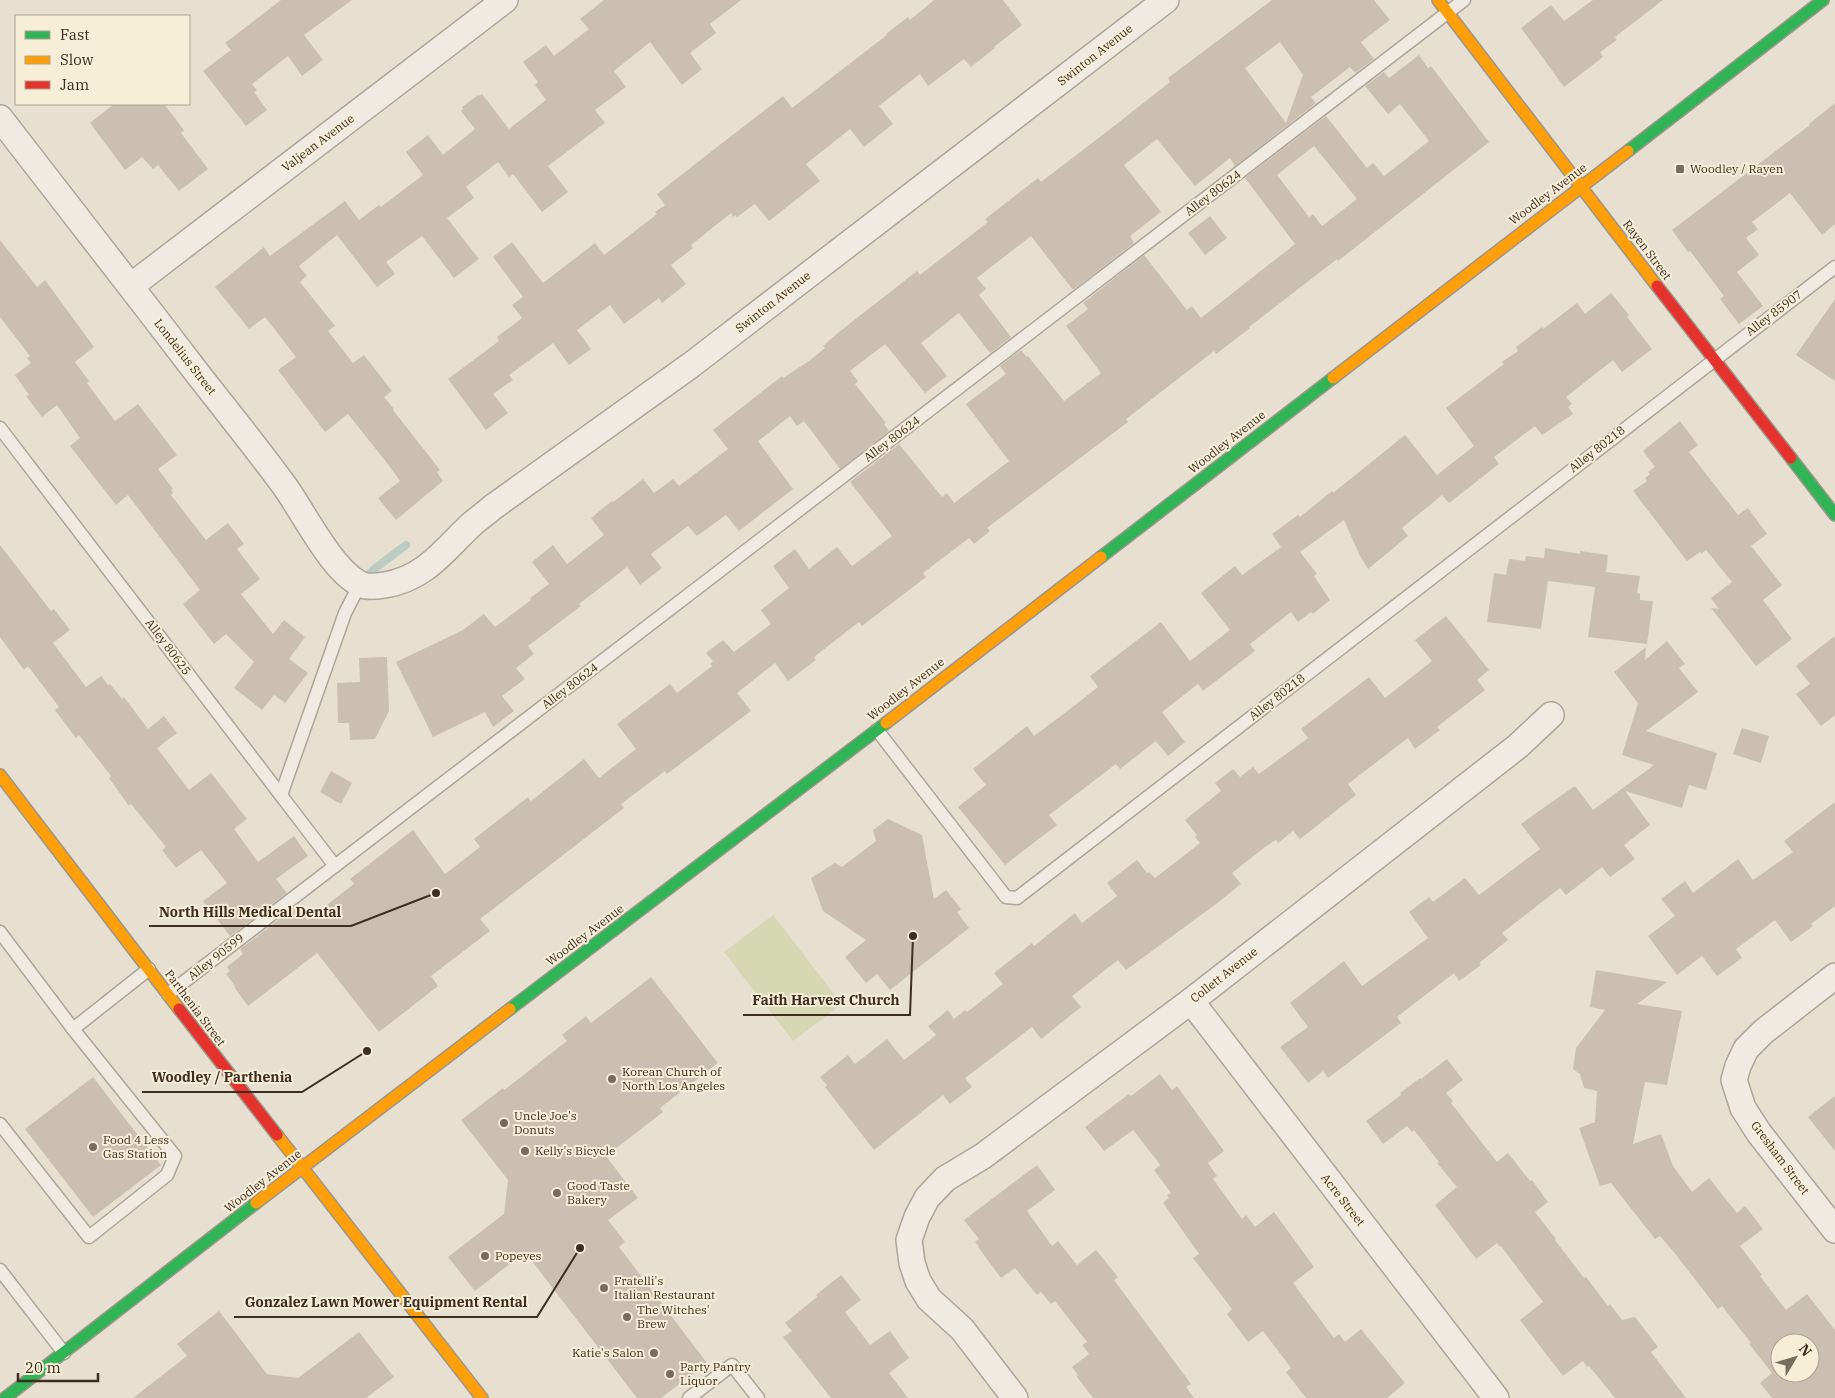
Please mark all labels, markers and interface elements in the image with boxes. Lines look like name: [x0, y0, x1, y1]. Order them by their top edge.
legend: [15, 15, 190, 105]
street label: Swinton Avenue: [1054, 21, 1135, 89]
text: Fast: [60, 25, 90, 44]
text: Slow: [60, 50, 94, 69]
text: Jam: [60, 75, 89, 94]
street label: Valjean Avenue: [279, 111, 357, 175]
street label: Woodley Avenue: [1506, 159, 1590, 228]
place label: Woodley / Rayen: [1690, 161, 1784, 176]
marker: Woodley / Rayen: [1674, 163, 1686, 175]
street label: Alley 80624: [1181, 166, 1244, 219]
street label: Rayen Street: [1620, 217, 1675, 283]
street label: Swinton Avenue: [732, 268, 813, 336]
street label: Alley 85907: [1742, 286, 1805, 339]
street label: Londelius Street: [151, 316, 220, 398]
street label: Woodley Avenue: [1185, 407, 1268, 476]
street label: Alley 80624: [860, 412, 923, 465]
street label: Alley 80218: [1566, 422, 1628, 475]
street label: Alley 80625: [142, 615, 195, 678]
street label: Woodley Avenue: [864, 654, 947, 723]
street label: Alley 80624: [538, 659, 601, 712]
street label: Alley 80218: [1246, 670, 1308, 723]
callout: North Hills Medical Dental: [149, 897, 351, 926]
street label: Woodley Avenue: [543, 900, 627, 969]
text: North Hills Medical Dental: [159, 903, 342, 921]
street label: Alley 90599: [185, 930, 247, 983]
street label: Collett Avenue: [1187, 944, 1260, 1006]
street label: Parthenia Street: [162, 966, 229, 1049]
callout: Faith Harvest Church: [743, 986, 910, 1015]
text: Faith Harvest Church: [752, 991, 900, 1009]
callout: Woodley / Parthenia: [142, 1063, 302, 1092]
place label: Korean Church of North Los Angeles: [622, 1064, 725, 1093]
text: Woodley / Parthenia: [152, 1068, 292, 1086]
marker: Korean Church of North Los Angeles: [606, 1073, 618, 1085]
place label: Uncle Joe's Donuts: [514, 1108, 577, 1137]
marker: Uncle Joe's Donuts: [498, 1117, 510, 1129]
street label: Gresham Street: [1748, 1118, 1813, 1197]
place label: Food 4 Less Gas Station: [103, 1132, 169, 1161]
marker: Food 4 Less Gas Station: [87, 1141, 99, 1153]
place label: Kelly's Bicycle: [535, 1143, 616, 1158]
marker: Kelly's Bicycle: [519, 1145, 531, 1157]
street label: Woodley Avenue: [221, 1146, 304, 1215]
street label: Acre Street: [1318, 1170, 1369, 1229]
place label: Good Taste Bakery: [567, 1178, 630, 1207]
marker: Good Taste Bakery: [551, 1187, 563, 1199]
place label: Popeyes: [495, 1248, 542, 1263]
marker: Popeyes: [479, 1250, 491, 1262]
place label: Fratelli's Italian Restaurant: [614, 1273, 715, 1302]
marker: Fratelli's Italian Restaurant: [598, 1282, 610, 1294]
callout: Gonzalez Lawn Mower Equipment Rental: [234, 1288, 537, 1317]
text: Gonzalez Lawn Mower Equipment Rental: [245, 1293, 528, 1311]
place label: The Witches' Brew: [637, 1302, 710, 1331]
marker: The Witches' Brew: [621, 1311, 633, 1323]
north arrow: [1770, 1333, 1820, 1383]
text: N: [1795, 1340, 1816, 1360]
place label: Katie's Salon: [572, 1345, 644, 1360]
marker: Katie's Salon: [648, 1347, 660, 1359]
scale bar: [18, 1350, 98, 1382]
text: 20 m: [25, 1358, 61, 1377]
place label: Party Pantry Liquor: [680, 1359, 751, 1388]
marker: Party Pantry Liquor: [664, 1368, 676, 1380]

